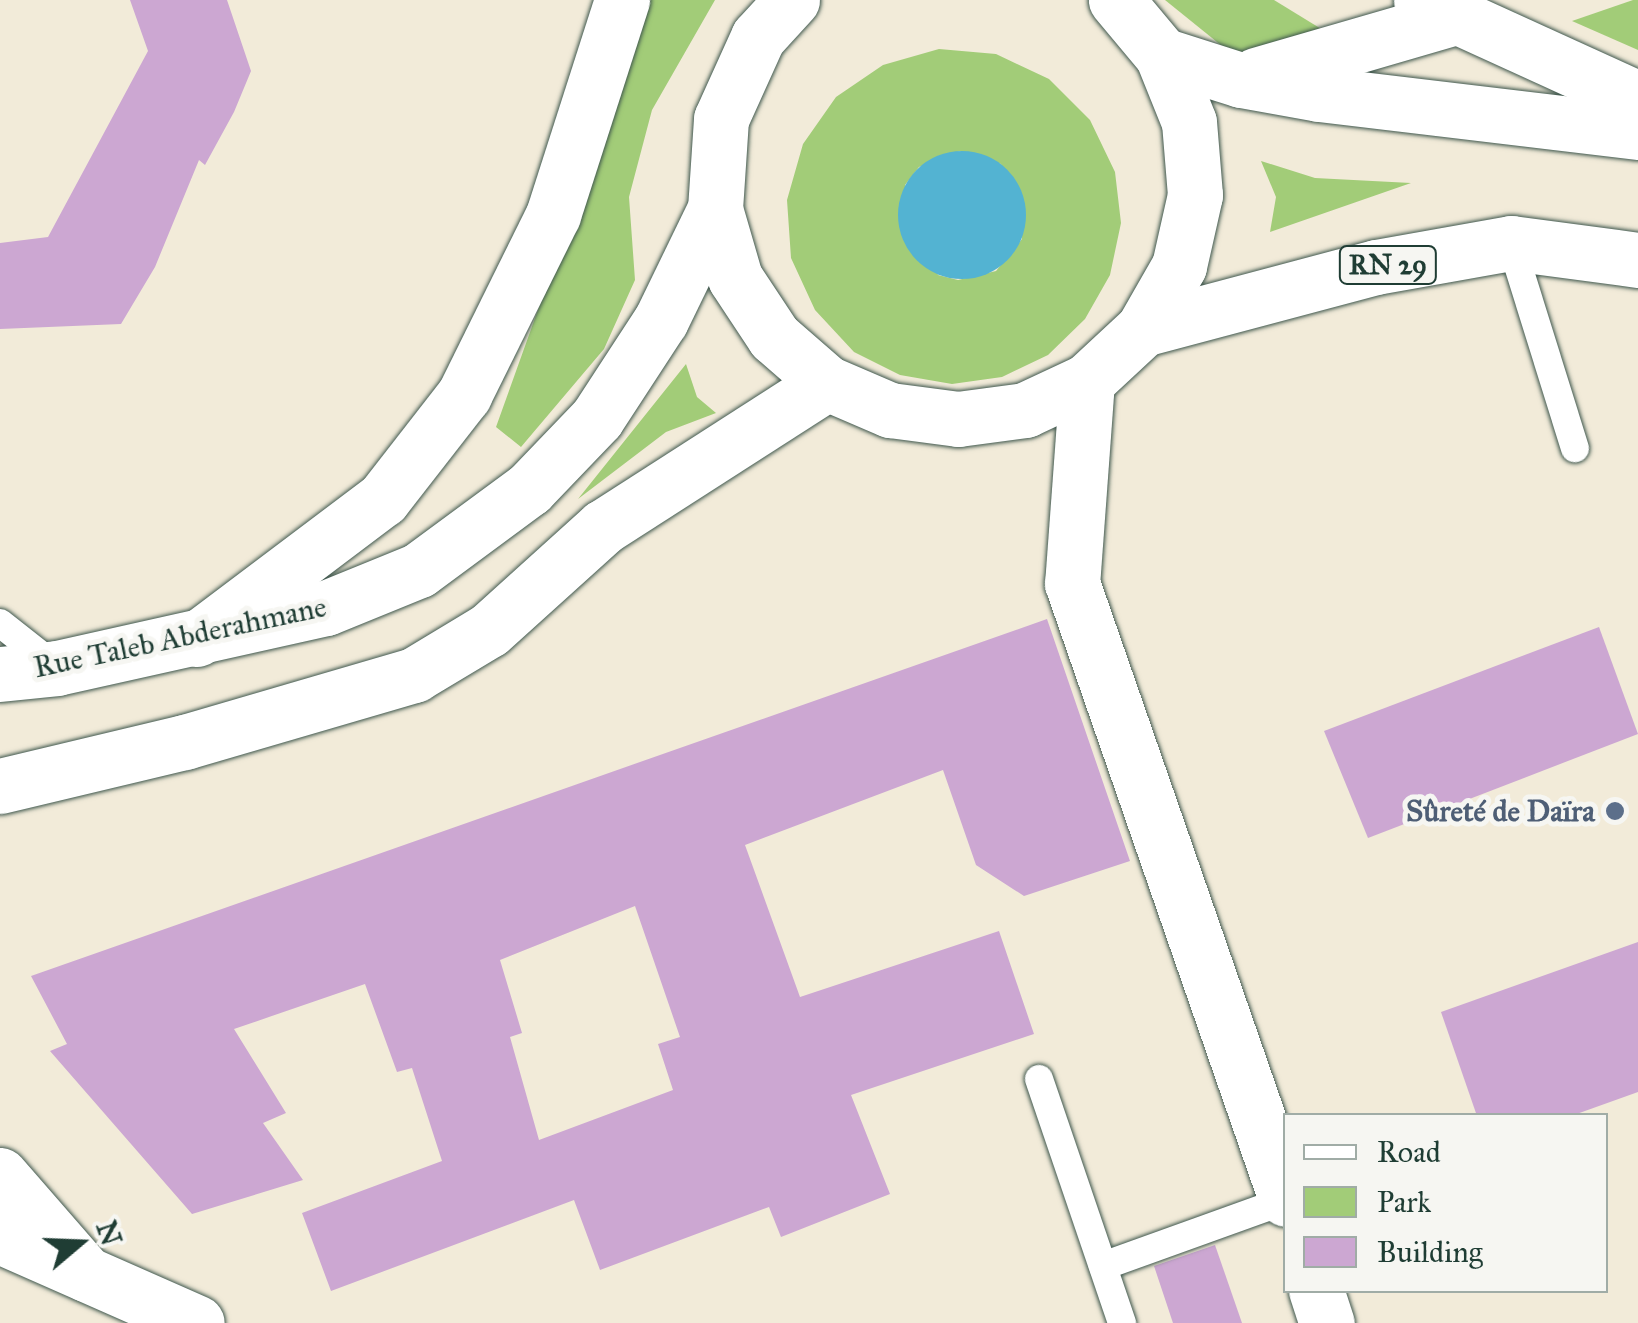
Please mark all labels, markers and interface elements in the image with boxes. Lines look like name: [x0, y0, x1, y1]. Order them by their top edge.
road number: RN 29: [1338, 242, 1438, 288]
street label: Rue Taleb Abderahmane: [30, 588, 330, 686]
place label: Sûreté de Daïra: [1406, 793, 1595, 829]
marker: Sûreté de Daïra: [1604, 800, 1626, 822]
legend: [1283, 1113, 1608, 1293]
text: Road: [1377, 1134, 1441, 1170]
text: Park: [1377, 1184, 1431, 1220]
north arrow: [30, 1193, 130, 1293]
text: N: [88, 1216, 129, 1250]
text: Building: [1377, 1234, 1483, 1270]

